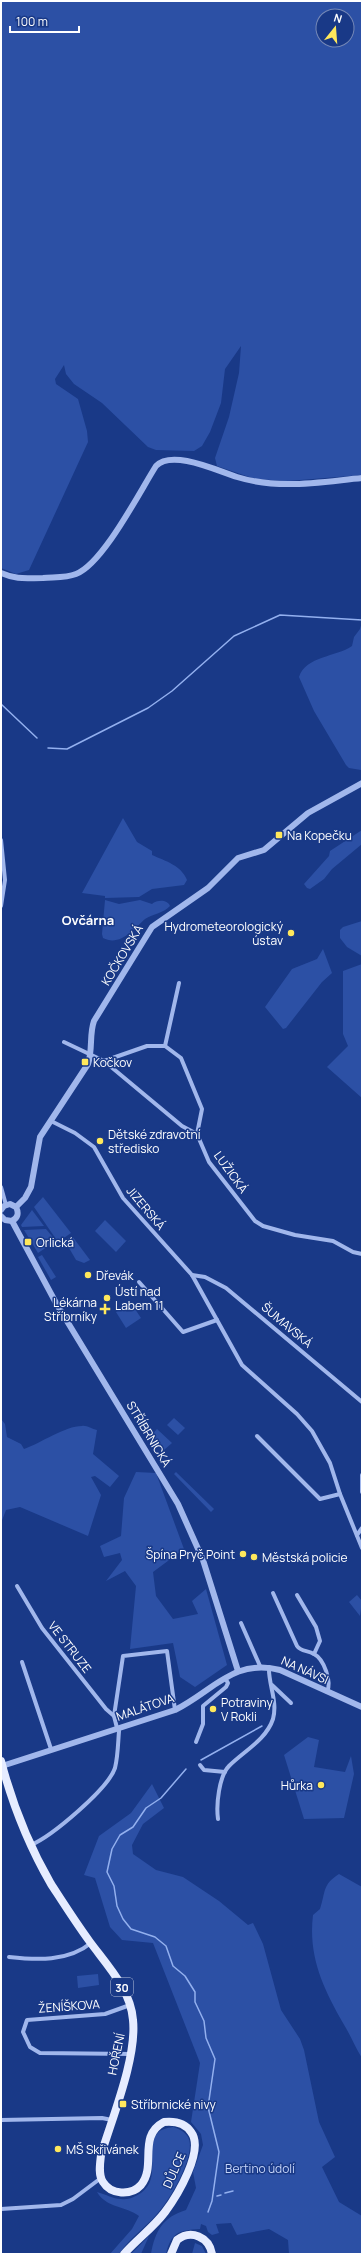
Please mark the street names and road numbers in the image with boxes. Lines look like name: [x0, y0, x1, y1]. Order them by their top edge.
street label: KOČKOVSKÁ: [97, 921, 147, 989]
street label: LUŽICKÁ: [210, 1148, 252, 1197]
street label: JIZERSKÁ: [123, 1183, 170, 1234]
street label: ŠUMAVSKÁ: [258, 1299, 316, 1352]
street label: STŘÍBRNICKÁ: [123, 1398, 176, 1471]
street label: VE STRUZE: [44, 1618, 96, 1676]
street label: NA NÁVSI: [279, 1652, 331, 1688]
street label: MALÁTOVA: [114, 1689, 177, 1725]
road number: 30: [111, 1978, 133, 1996]
street label: ŽENÍŠKOVA: [38, 1995, 101, 2017]
street label: HOŘENÍ: [103, 2031, 129, 2076]
street label: DŮLCE: [158, 2149, 190, 2191]

